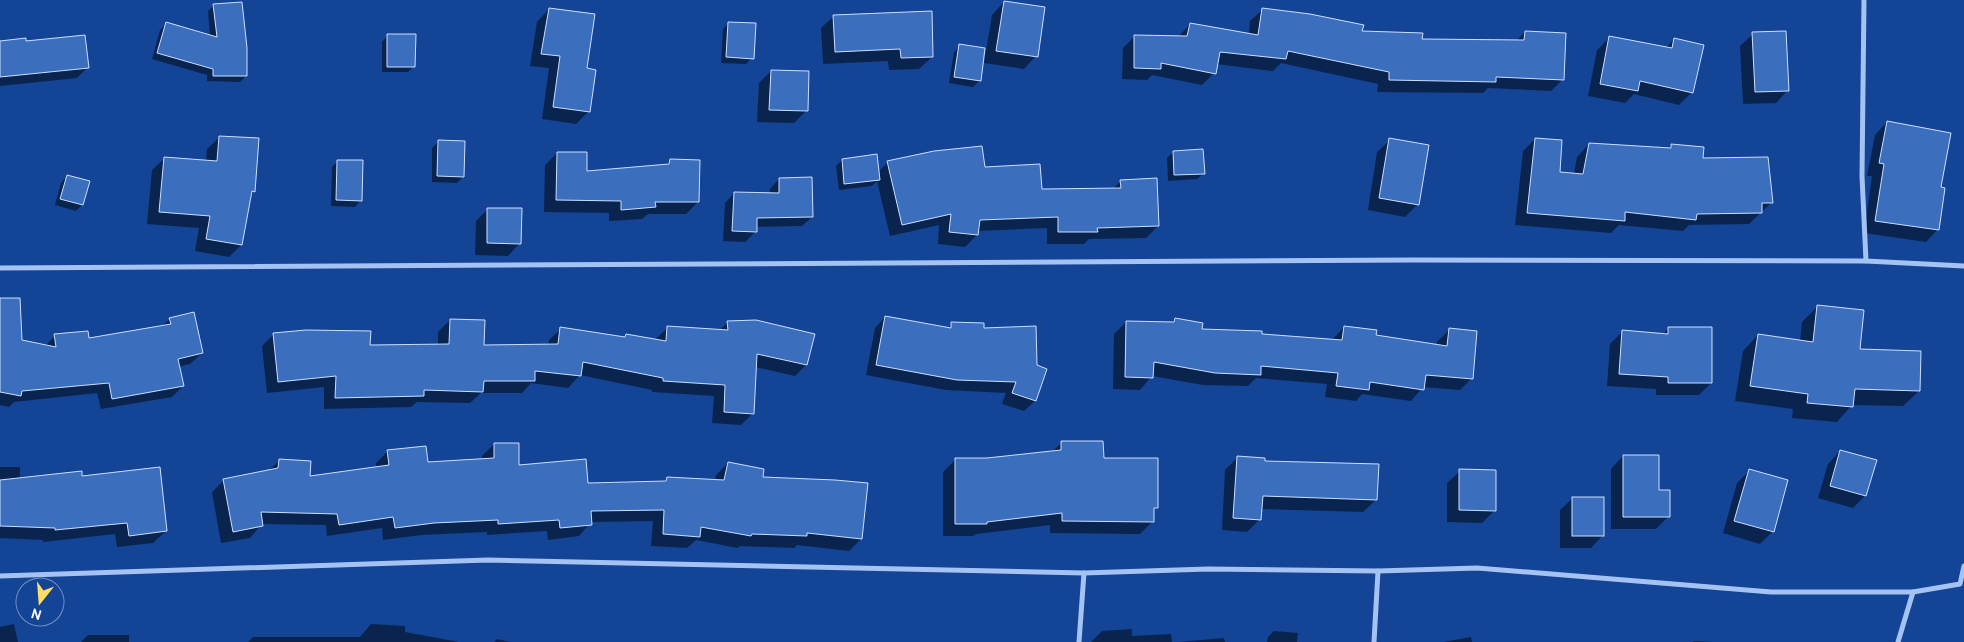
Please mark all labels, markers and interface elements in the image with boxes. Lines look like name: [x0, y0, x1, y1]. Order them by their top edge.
north arrow: [15, 577, 65, 627]
text: N: [29, 604, 44, 624]

